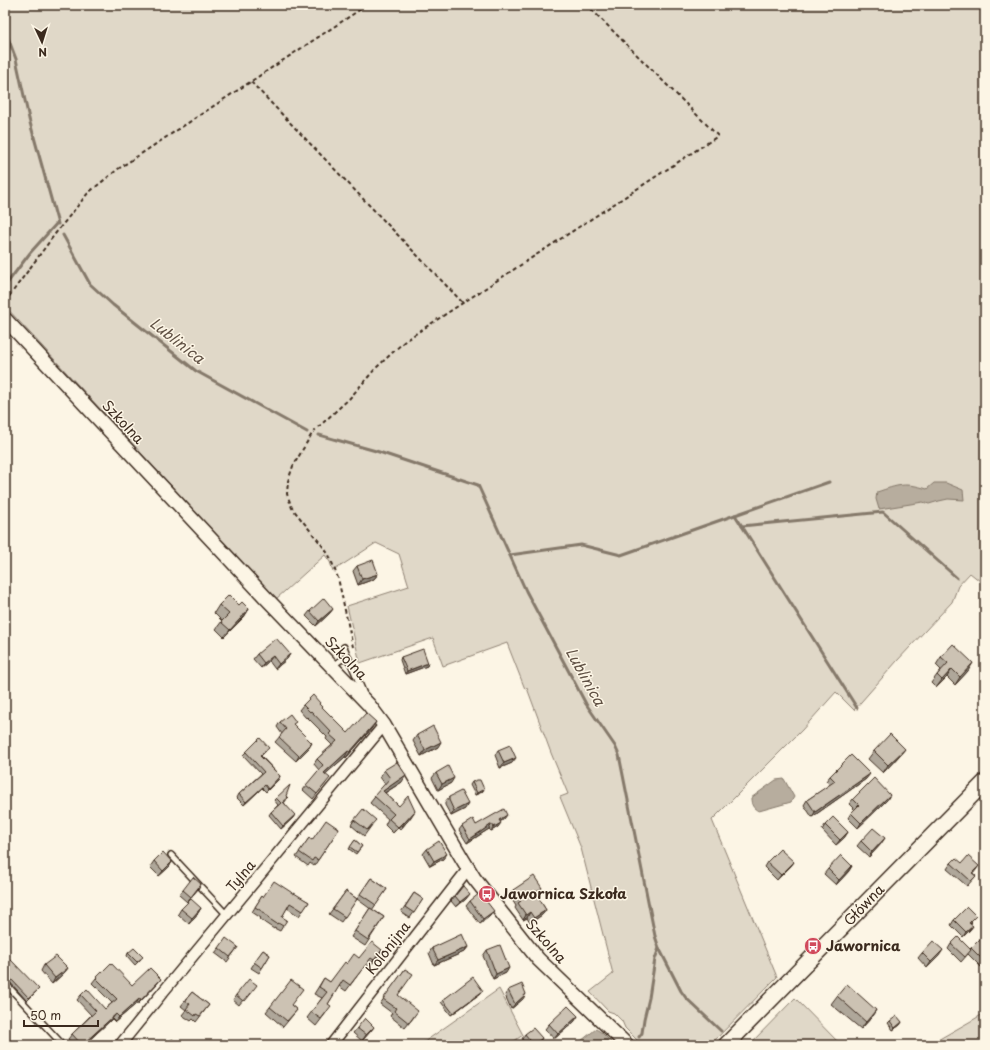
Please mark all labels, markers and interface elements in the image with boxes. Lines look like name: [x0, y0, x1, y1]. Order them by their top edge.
north arrow: [22, 22, 62, 62]
text: N: [38, 44, 48, 61]
water label: Lublinica: [146, 311, 211, 369]
street label: Szkolna: [98, 395, 149, 449]
street label: Szkolna: [320, 631, 373, 684]
water label: Lublinica: [561, 643, 612, 710]
street label: Tylna: [221, 855, 260, 896]
street label: Główna: [839, 879, 889, 930]
place label: Jawornica Szkoła: [500, 883, 627, 904]
bus stop icon: Jawornica Szkoła: [477, 884, 497, 904]
street label: Szkolna: [521, 914, 572, 968]
street label: Kolonijna: [360, 916, 415, 979]
place label: Jawornica: [826, 935, 901, 956]
bus stop icon: Jawornica: [803, 936, 823, 956]
scale bar: [24, 1002, 98, 1028]
text: 50 m: [30, 1006, 61, 1024]

